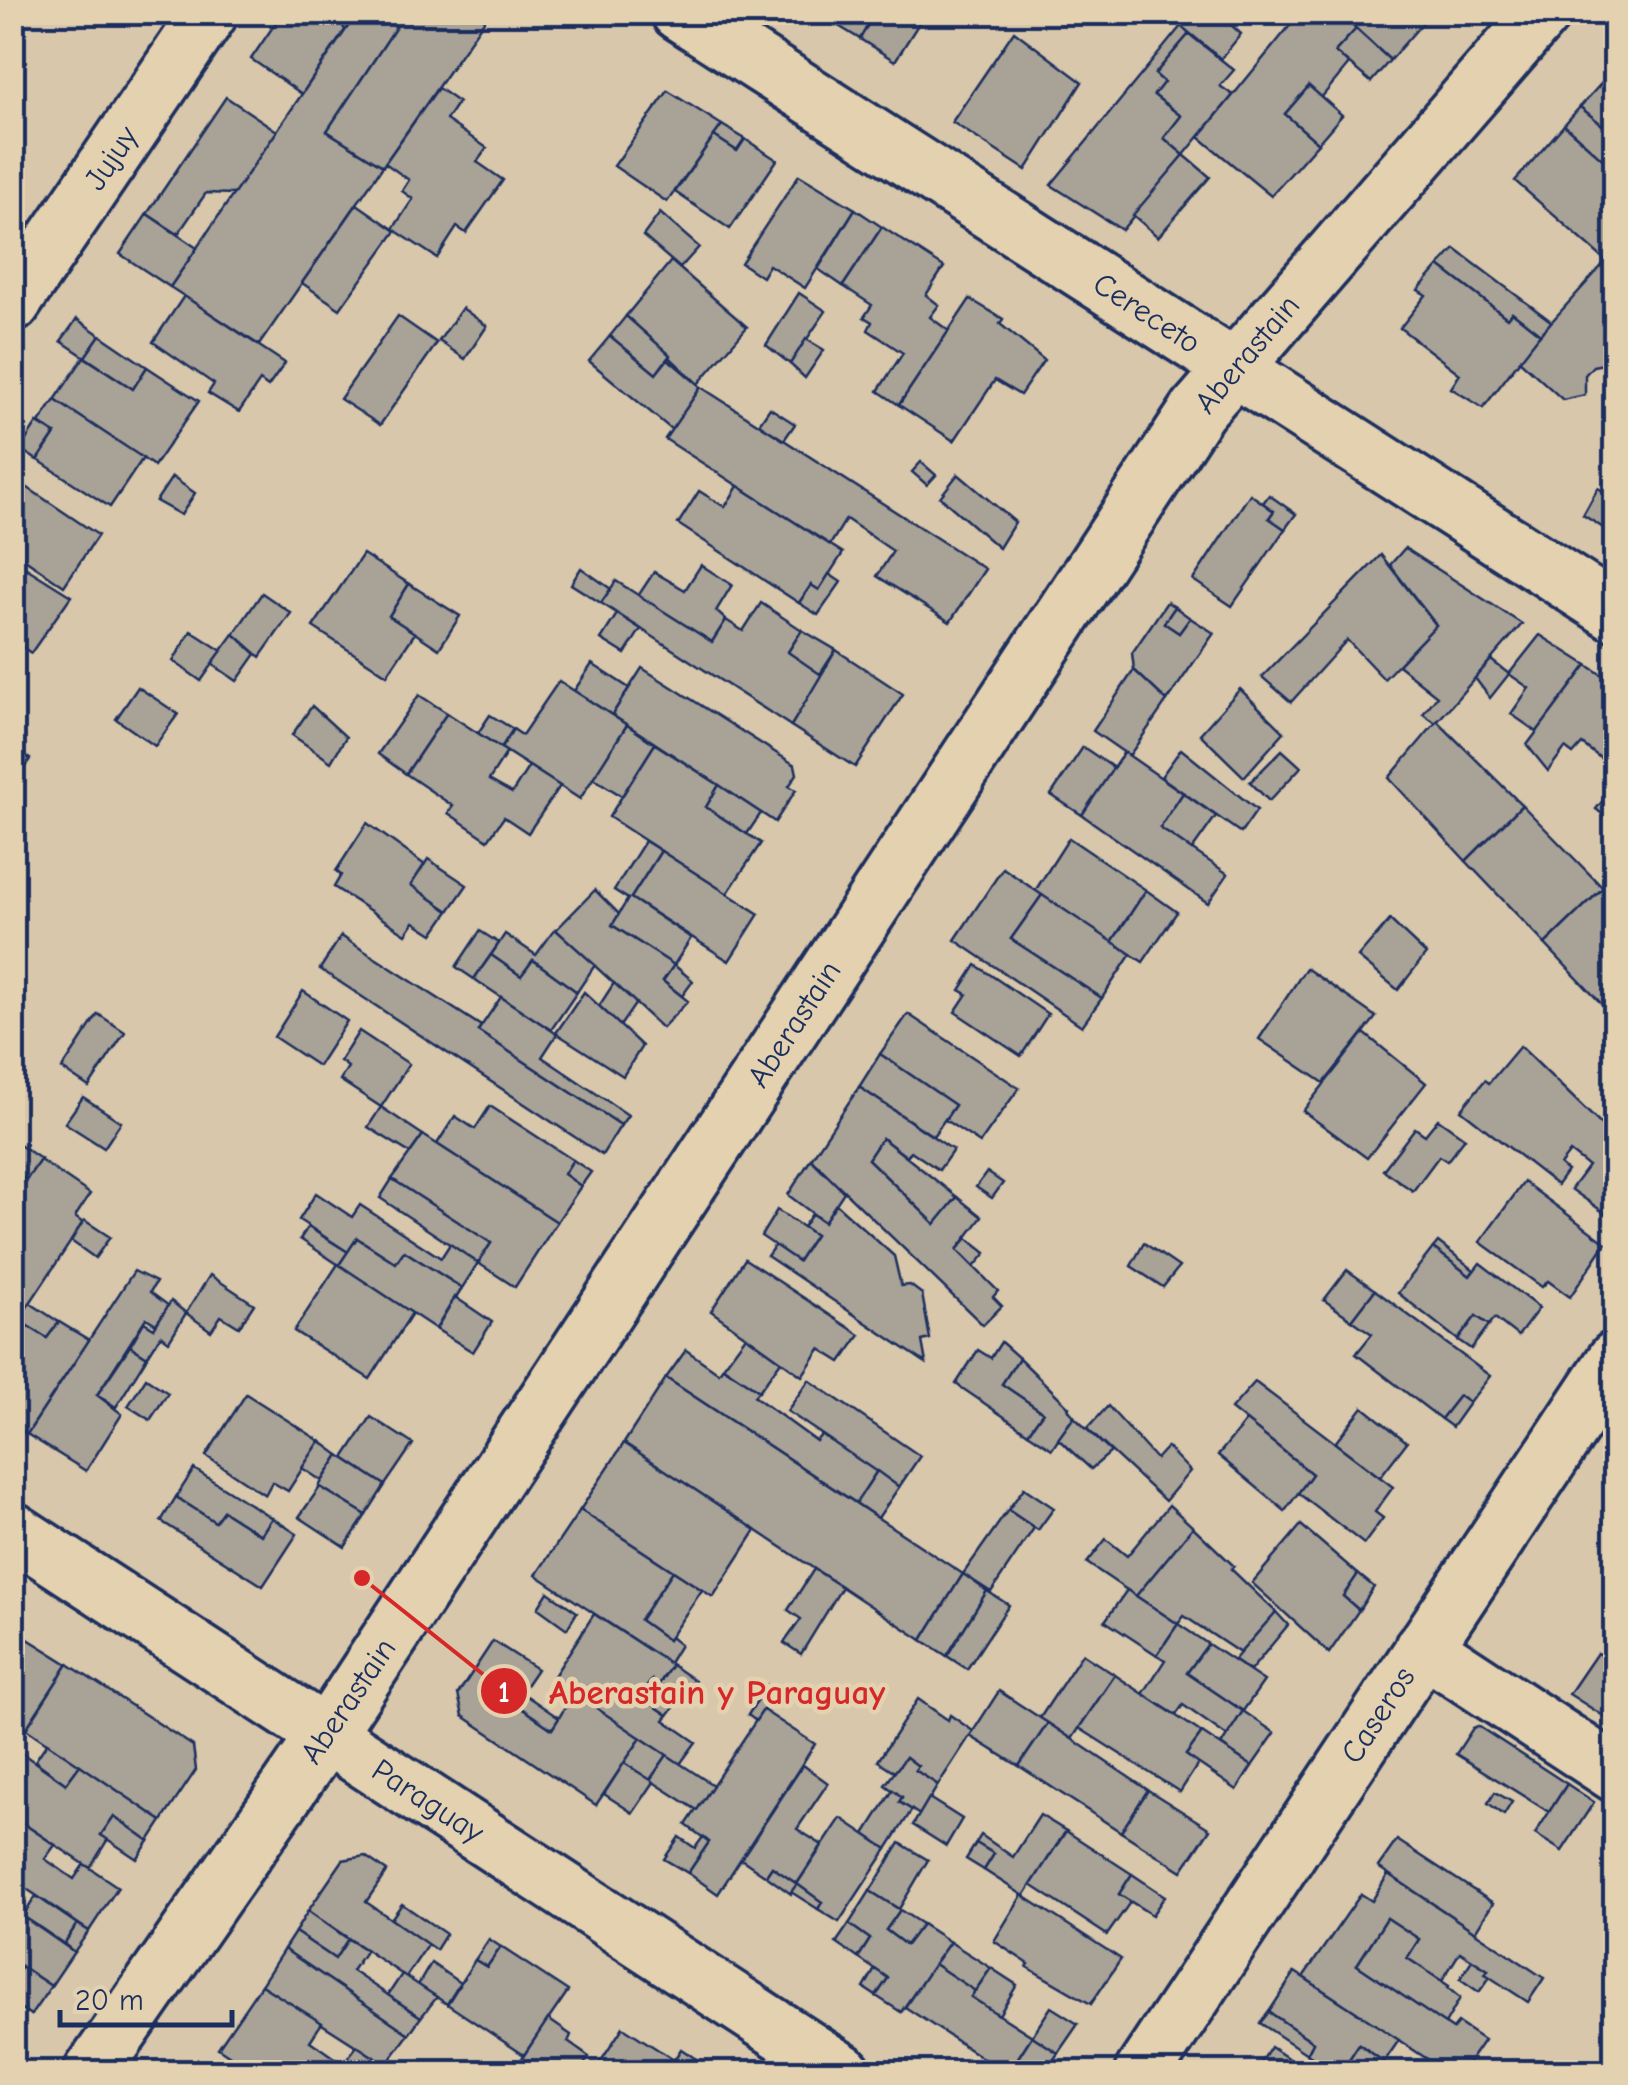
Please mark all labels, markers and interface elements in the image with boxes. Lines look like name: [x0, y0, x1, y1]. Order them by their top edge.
street label: Jujuy: [76, 118, 146, 197]
street label: Cereceto: [1086, 265, 1208, 361]
street label: Aberastain: [1187, 287, 1307, 421]
street label: Aberastain: [739, 954, 849, 1094]
street label: Aberastain: [293, 1631, 403, 1771]
callout: Aberastain y Paraguay: [479, 1659, 905, 1724]
street label: Caseros: [1333, 1660, 1423, 1770]
text: Aberastain y Paraguay: [549, 1672, 885, 1713]
text: 1: [498, 1675, 510, 1710]
street label: Paraguay: [365, 1751, 491, 1851]
scale bar: [60, 1965, 232, 2027]
text: 20 m: [75, 1983, 144, 2018]

